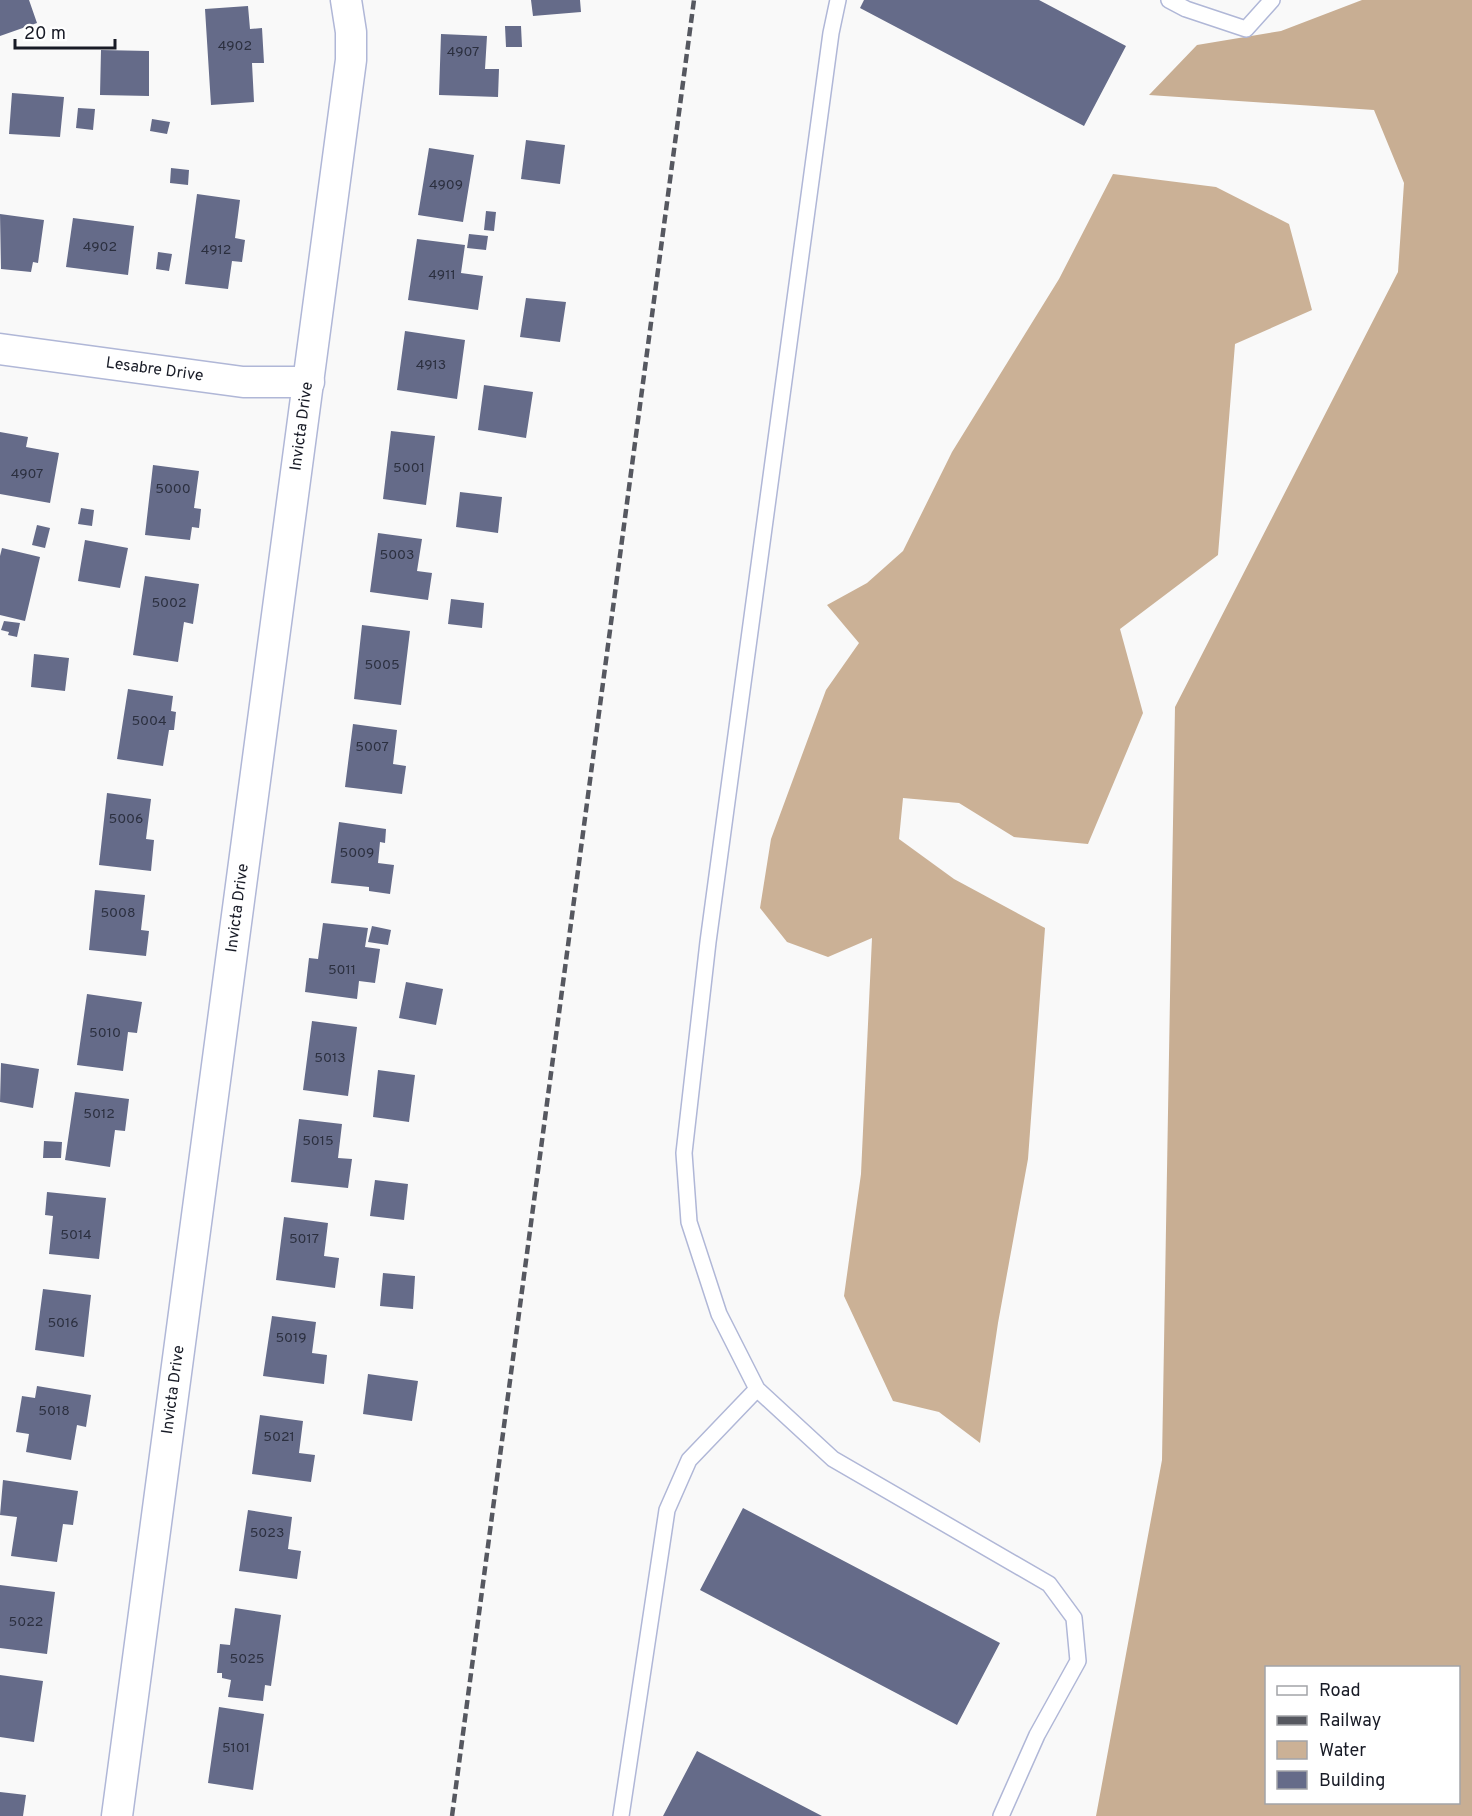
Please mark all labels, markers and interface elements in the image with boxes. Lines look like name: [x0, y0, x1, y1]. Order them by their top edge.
scale bar: [15, 12, 116, 50]
text: 20 m: [24, 23, 66, 46]
house number: 4902: [218, 38, 252, 55]
house number: 4907: [447, 44, 479, 61]
house number: 4909: [429, 177, 463, 194]
house number: 4902: [83, 239, 117, 256]
house number: 4912: [201, 242, 231, 259]
house number: 4911: [428, 267, 456, 284]
street label: Lesabre Drive: [105, 353, 205, 387]
house number: 4913: [416, 357, 446, 374]
street label: Invicta Drive: [286, 381, 318, 472]
house number: 5001: [393, 460, 425, 477]
house number: 4907: [11, 466, 43, 483]
house number: 5000: [155, 481, 191, 498]
house number: 5003: [380, 547, 414, 564]
house number: 5002: [151, 595, 187, 612]
house number: 5005: [364, 657, 400, 674]
house number: 5004: [131, 713, 167, 730]
house number: 5007: [355, 739, 389, 756]
house number: 5006: [109, 811, 143, 828]
house number: 5009: [340, 845, 374, 862]
street label: Invicta Drive: [222, 862, 254, 954]
house number: 5008: [100, 905, 136, 922]
house number: 5011: [328, 962, 356, 979]
house number: 5010: [89, 1025, 121, 1042]
house number: 5013: [314, 1050, 346, 1067]
house number: 5012: [83, 1106, 115, 1123]
house number: 5015: [302, 1133, 334, 1150]
house number: 5014: [60, 1227, 92, 1244]
house number: 5017: [289, 1231, 319, 1248]
house number: 5016: [47, 1315, 79, 1332]
house number: 5019: [275, 1330, 307, 1347]
street label: Invicta Drive: [158, 1344, 190, 1436]
house number: 5018: [38, 1403, 70, 1420]
house number: 5021: [263, 1429, 295, 1446]
house number: 5023: [250, 1525, 284, 1542]
house number: 5022: [9, 1614, 43, 1631]
house number: 5025: [230, 1651, 264, 1668]
legend: [1265, 1666, 1460, 1804]
text: Road: [1319, 1680, 1361, 1703]
text: Railway: [1319, 1710, 1381, 1733]
house number: 5101: [222, 1740, 250, 1757]
text: Water: [1319, 1740, 1366, 1763]
text: Building: [1319, 1770, 1385, 1793]

